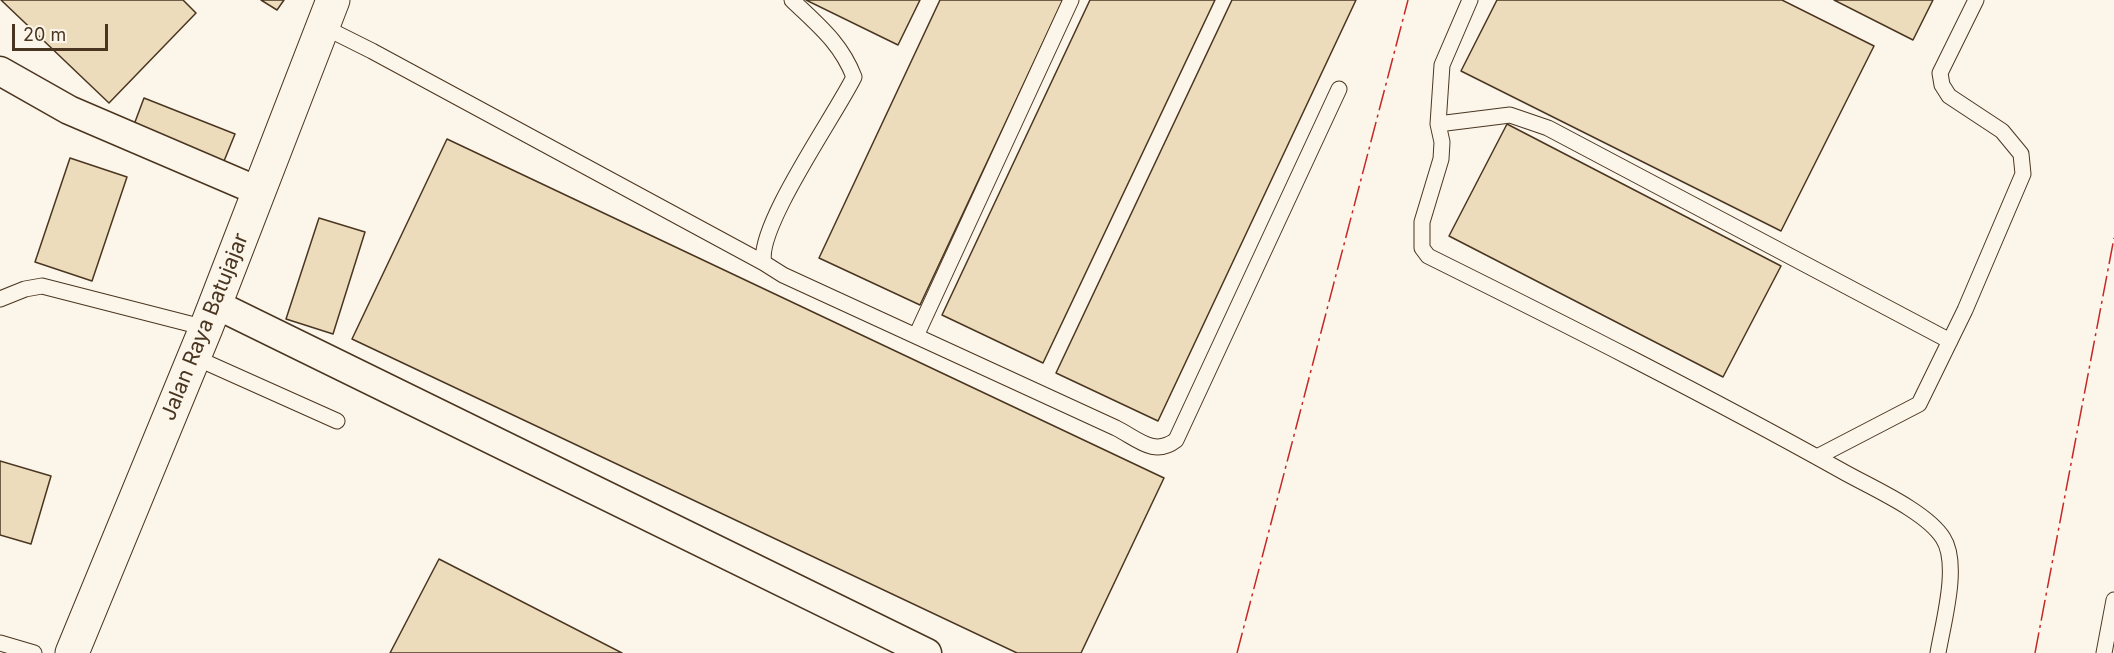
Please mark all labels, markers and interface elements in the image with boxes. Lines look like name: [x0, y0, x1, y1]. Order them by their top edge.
scale bar: [15, 12, 111, 50]
text: 20 m: [23, 24, 66, 45]
street label: Jalan Raya Batujajar: [156, 230, 254, 424]

